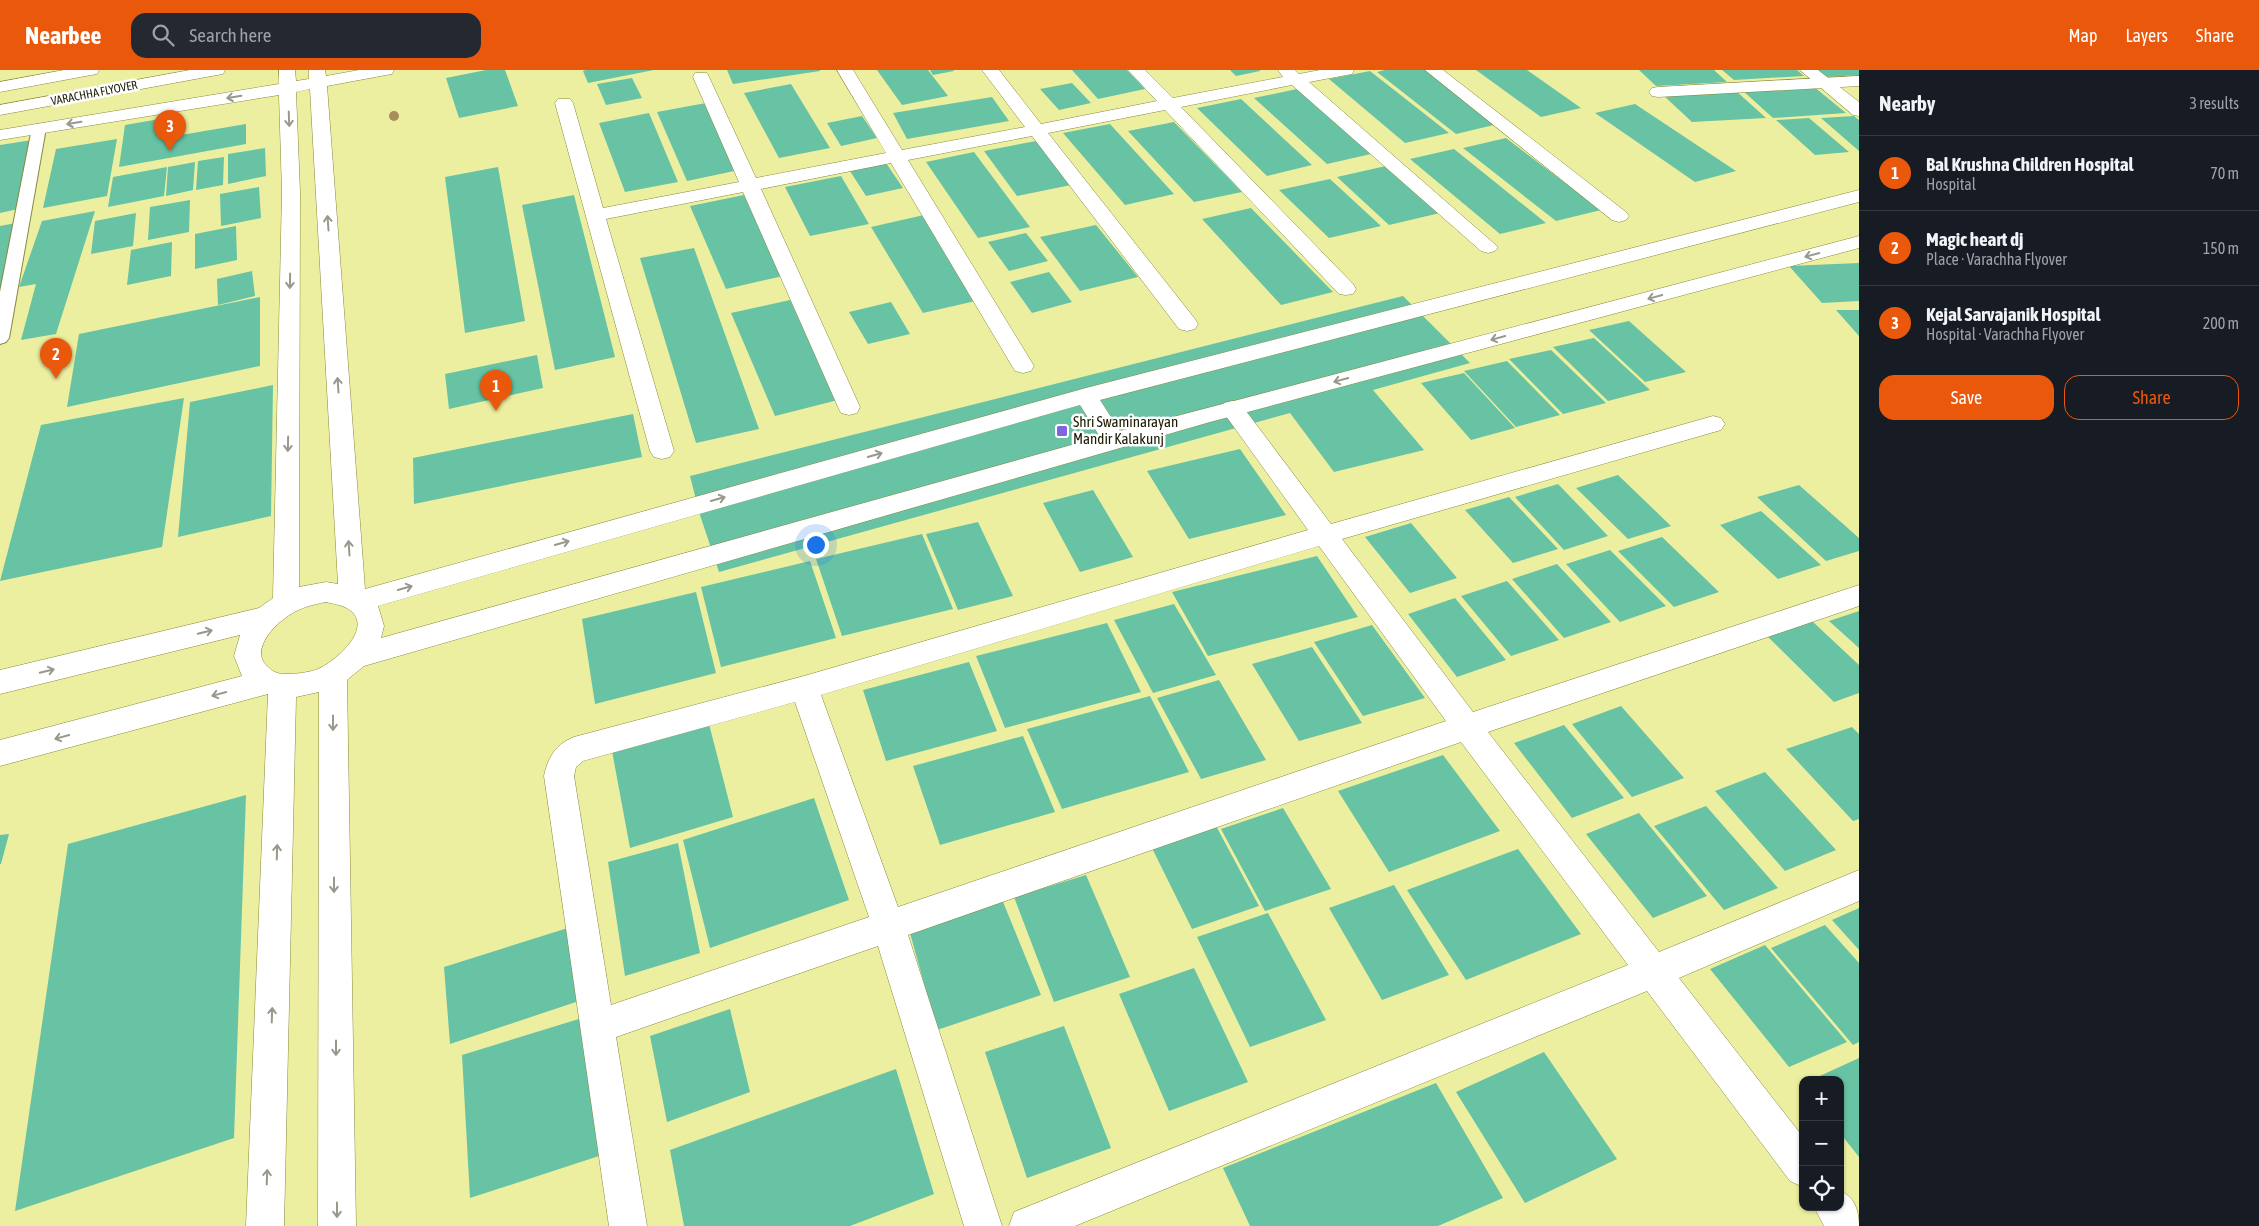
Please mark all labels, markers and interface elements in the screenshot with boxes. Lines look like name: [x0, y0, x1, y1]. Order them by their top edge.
search box: [131, 13, 481, 58]
icon: search: [149, 21, 177, 49]
text: Nearbee: [25, 22, 101, 49]
text: Search here: [189, 24, 271, 46]
text: Map: [2068, 25, 2097, 46]
text: Layers: [2125, 25, 2168, 46]
text: Share: [2196, 25, 2234, 46]
street label: VARACHHA FLYOVER: [50, 78, 138, 108]
text: Nearby: [1879, 91, 1935, 115]
one-way arrow: [227, 92, 243, 102]
text: 3 results: [2189, 94, 2239, 112]
pin: 3: [154, 110, 186, 151]
one-way arrow: [284, 110, 294, 126]
one-way arrow: [66, 118, 82, 128]
text: Bal Krushna Children Hospital: [1926, 153, 2134, 175]
text: 1: [1891, 164, 1899, 182]
text: 70 m: [2210, 164, 2239, 182]
text: Hospital: [1926, 175, 1976, 193]
one-way arrow: [323, 216, 332, 232]
text: Magic heart dj: [1926, 228, 2023, 250]
text: 2: [1891, 239, 1899, 257]
text: 150 m: [2203, 239, 2239, 257]
text: Place · Varachha Flyover: [1926, 250, 2067, 268]
one-way arrow: [1804, 251, 1820, 260]
one-way arrow: [285, 272, 295, 289]
one-way arrow: [1647, 292, 1663, 302]
text: Kejal Sarvajanik Hospital: [1926, 303, 2100, 325]
text: 3: [1891, 314, 1899, 332]
text: 200 m: [2203, 314, 2239, 332]
text: Hospital · Varachha Flyover: [1926, 325, 2084, 343]
one-way arrow: [1490, 334, 1506, 344]
pin: 2: [40, 338, 72, 379]
pin: 1: [480, 370, 512, 411]
button: Save: [1879, 375, 2054, 420]
button: Share: [2064, 375, 2239, 420]
one-way arrow: [1333, 376, 1349, 385]
one-way arrow: [334, 378, 343, 394]
place label: Shri Swaminarayan Mandir Kalakunj: [1073, 413, 1178, 447]
marker: Shri Swaminarayan Mandir Kalakunj: [1055, 424, 1069, 438]
one-way arrow: [283, 435, 293, 451]
one-way arrow: [866, 450, 882, 460]
one-way arrow: [710, 494, 726, 504]
your location: [803, 532, 829, 558]
one-way arrow: [553, 538, 569, 548]
one-way arrow: [344, 540, 353, 556]
one-way arrow: [397, 582, 413, 592]
one-way arrow: [197, 627, 213, 636]
one-way arrow: [39, 666, 55, 675]
one-way arrow: [212, 690, 228, 700]
one-way arrow: [328, 714, 338, 731]
one-way arrow: [55, 732, 71, 742]
one-way arrow: [272, 845, 282, 861]
one-way arrow: [329, 877, 339, 893]
one-way arrow: [267, 1007, 277, 1024]
one-way arrow: [331, 1040, 340, 1056]
map controls: [1799, 1076, 1844, 1211]
button: +: [1799, 1076, 1844, 1121]
button: −: [1799, 1121, 1844, 1166]
button: locate: [1799, 1166, 1844, 1211]
one-way arrow: [262, 1170, 272, 1186]
one-way arrow: [332, 1202, 342, 1218]

